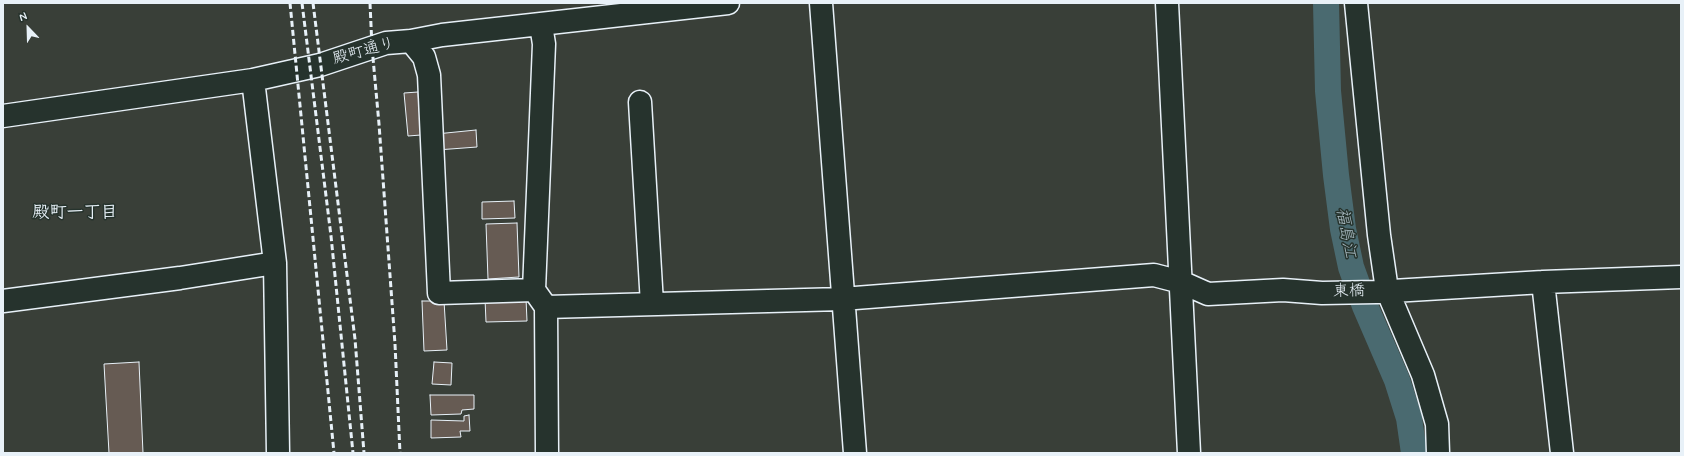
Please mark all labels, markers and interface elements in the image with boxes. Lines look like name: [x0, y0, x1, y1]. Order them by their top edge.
north arrow: [8, 8, 48, 48]
text: N: [17, 9, 29, 25]
street label: 殿町通り: [331, 34, 397, 70]
district label: 殿町一丁目: [33, 203, 117, 223]
water label: 福島江: [1331, 206, 1359, 260]
street label: 東橋: [1333, 282, 1365, 302]

